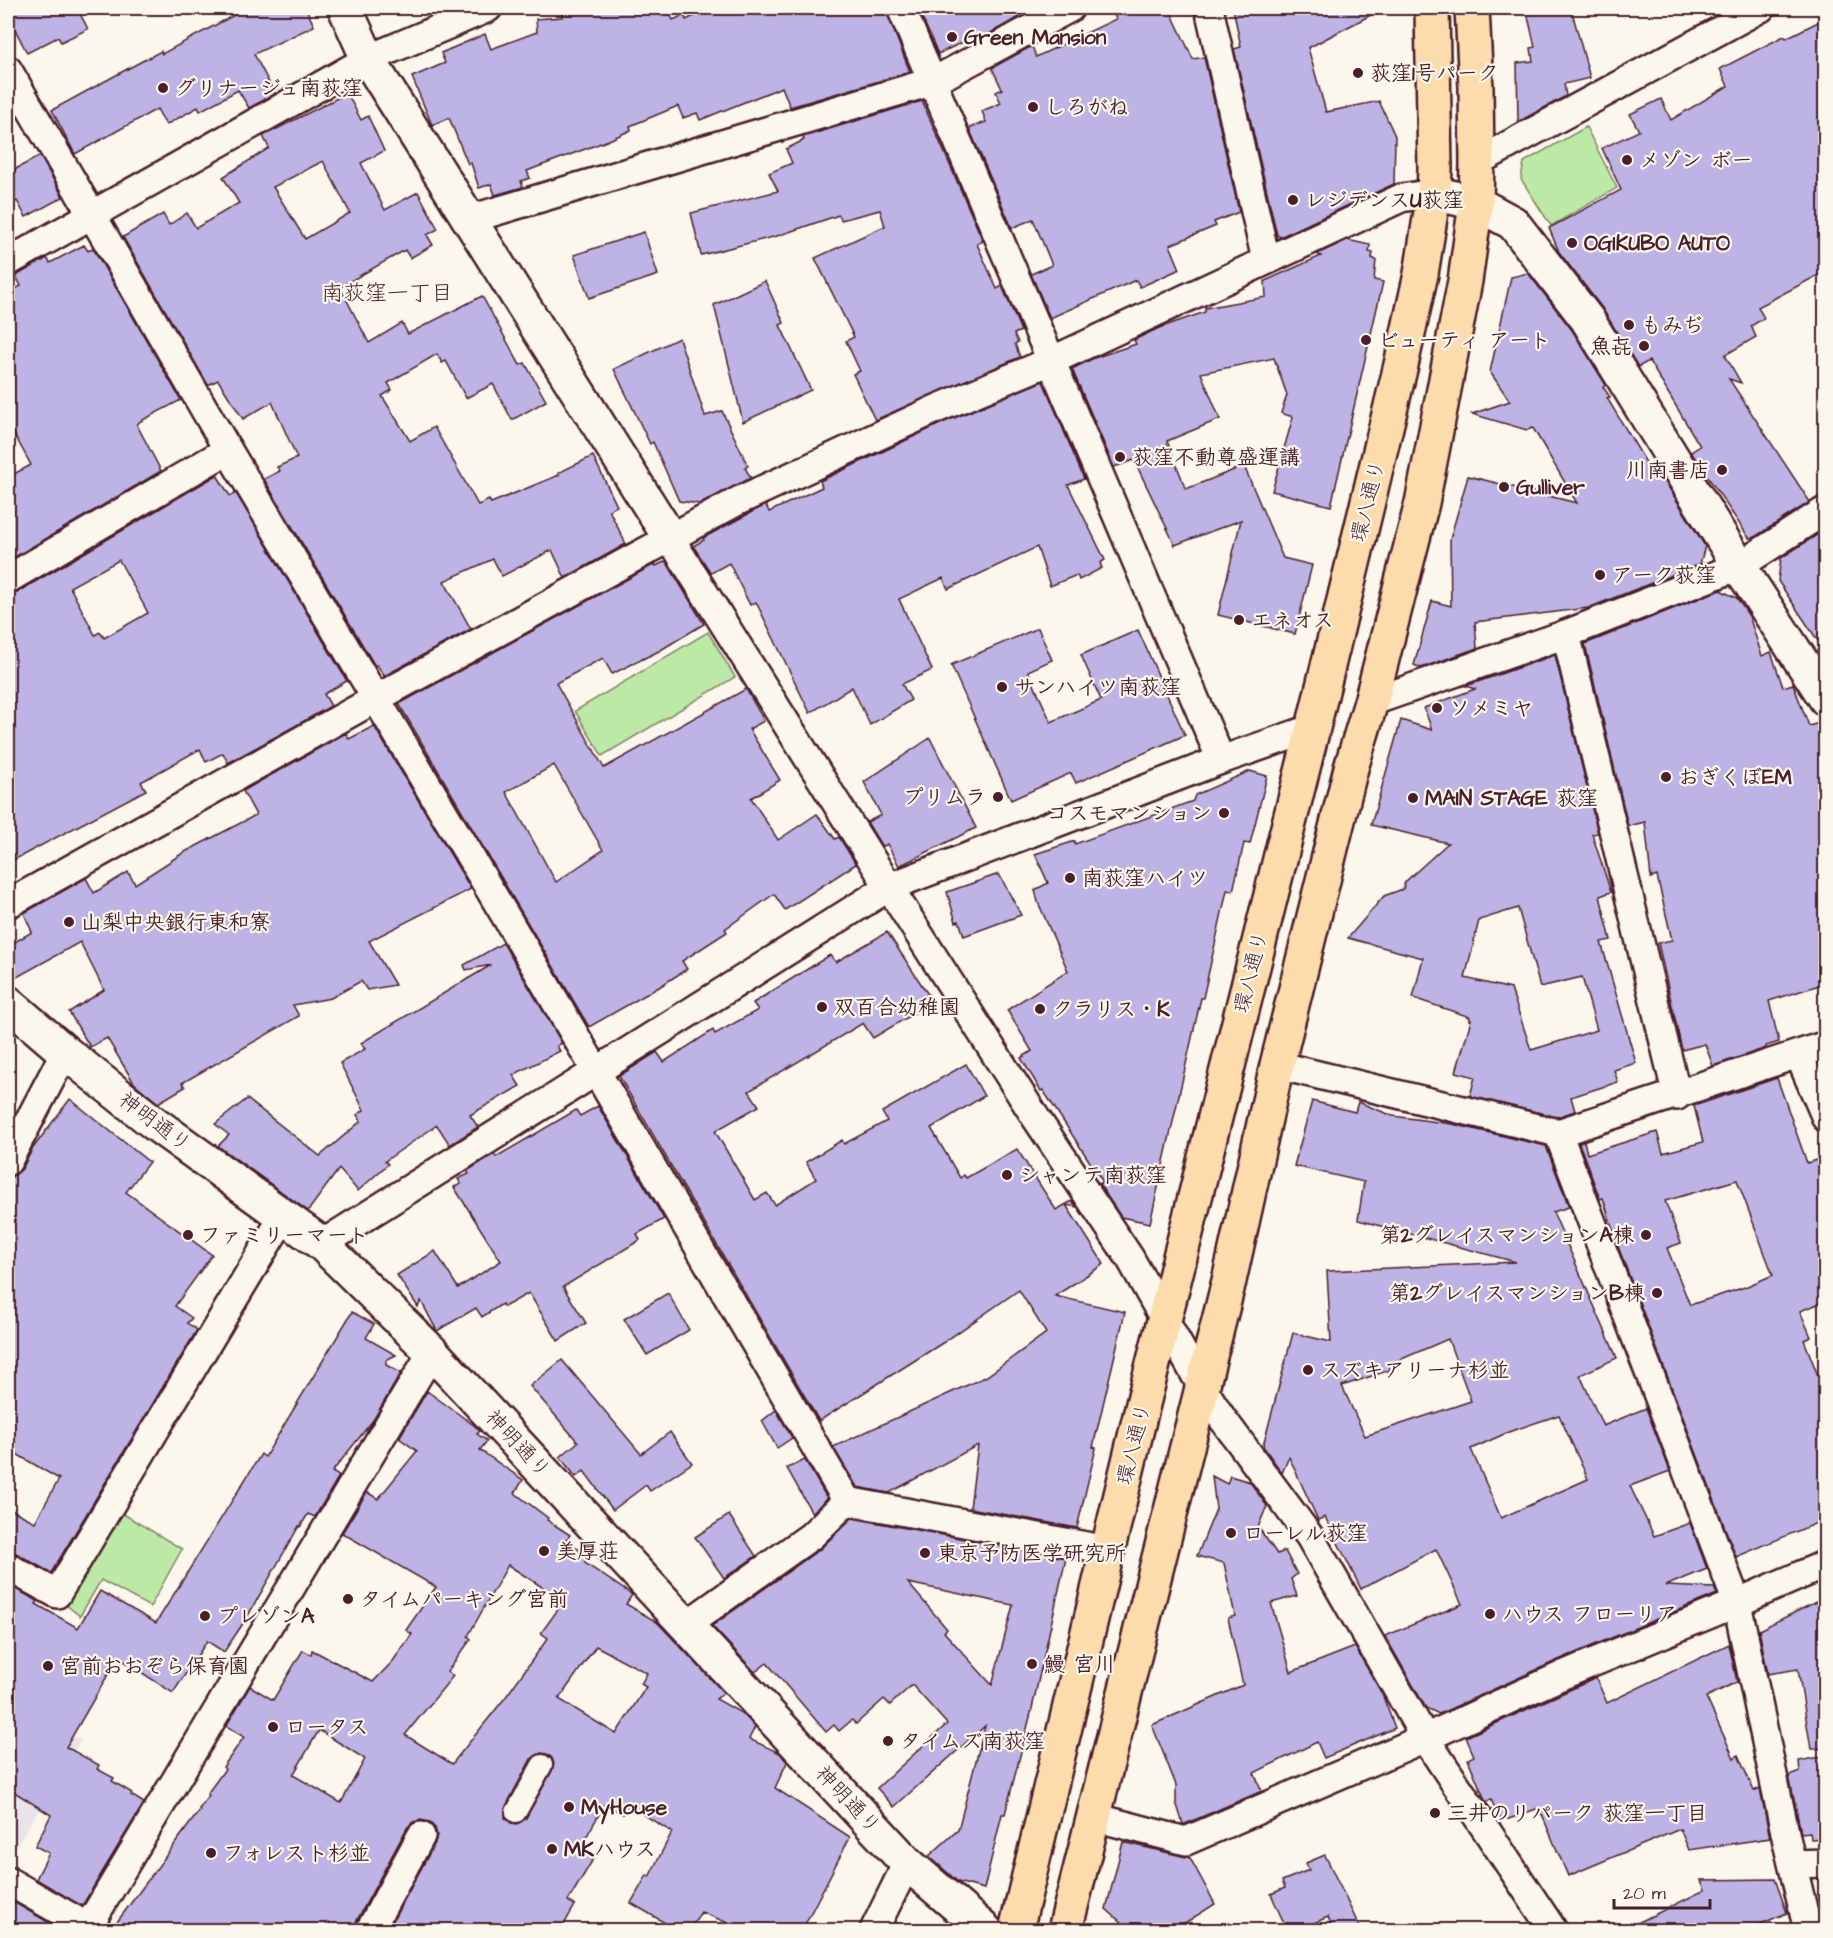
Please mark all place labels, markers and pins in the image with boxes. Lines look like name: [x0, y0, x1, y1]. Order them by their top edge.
place label: Green Mansion: [964, 23, 1107, 52]
marker: Green Mansion: [945, 30, 959, 44]
place label: 荻窪1号パーク: [1370, 59, 1499, 88]
marker: 荻窪1号パーク: [1351, 66, 1365, 80]
place label: グリナージュ南荻窪: [175, 74, 363, 103]
marker: グリナージュ南荻窪: [156, 81, 170, 95]
place label: しろがね: [1045, 93, 1129, 122]
marker: しろがね: [1026, 100, 1040, 114]
place label: メゾン ボー: [1639, 146, 1752, 175]
marker: メゾン ボー: [1620, 153, 1634, 167]
place label: レジデンスU荻窪: [1305, 186, 1464, 215]
marker: レジデンスU荻窪: [1286, 193, 1300, 207]
place label: OGIKUBO AUTO: [1584, 229, 1730, 258]
marker: OGIKUBO AUTO: [1565, 236, 1579, 250]
place label: もみぢ: [1641, 311, 1704, 340]
marker: もみぢ: [1622, 318, 1636, 332]
place label: ビューティ アート: [1378, 326, 1551, 355]
place label: 魚㐂: [1590, 332, 1632, 361]
marker: ビューティ アート: [1359, 333, 1373, 347]
marker: 魚㐂: [1637, 339, 1651, 353]
place label: 荻窪不動尊盛運講: [1132, 443, 1300, 472]
marker: 荻窪不動尊盛運講: [1113, 450, 1127, 464]
place label: 川南書店: [1626, 456, 1710, 485]
marker: 川南書店: [1715, 463, 1729, 477]
place label: Gulliver: [1516, 473, 1585, 502]
marker: Gulliver: [1497, 480, 1511, 494]
place label: アーク荻窪: [1612, 561, 1716, 590]
marker: アーク荻窪: [1593, 568, 1607, 582]
place label: エネオス: [1251, 606, 1334, 635]
marker: エネオス: [1232, 613, 1246, 627]
place label: サンハイツ南荻窪: [1014, 673, 1181, 702]
marker: サンハイツ南荻窪: [995, 680, 1009, 694]
place label: ソメミヤ: [1449, 694, 1533, 723]
marker: ソメミヤ: [1430, 701, 1444, 715]
place label: おぎくぼEM: [1678, 763, 1792, 792]
marker: おぎくぼEM: [1659, 770, 1673, 784]
place label: プリムラ: [902, 783, 986, 812]
place label: MAIN STAGE 荻窪: [1425, 784, 1598, 813]
marker: プリムラ: [991, 790, 1005, 804]
marker: MAIN STAGE 荻窪: [1406, 791, 1420, 805]
place label: コスモマンション: [1047, 799, 1212, 828]
marker: コスモマンション: [1217, 806, 1231, 820]
place label: 南荻窪ハイツ: [1082, 864, 1208, 893]
marker: 南荻窪ハイツ: [1063, 871, 1077, 885]
place label: 山梨中央銀行東和寮: [81, 908, 270, 937]
marker: 山梨中央銀行東和寮: [62, 915, 76, 929]
place label: 双百合幼稚園: [834, 993, 960, 1022]
place label: クラリス・K: [1052, 995, 1170, 1024]
marker: 双百合幼稚園: [815, 1000, 829, 1014]
marker: クラリス・K: [1033, 1002, 1047, 1016]
place label: シャンテ南荻窪: [1019, 1161, 1167, 1190]
marker: シャンテ南荻窪: [1000, 1168, 1014, 1182]
place label: ファミリーマート: [200, 1221, 369, 1250]
place label: 第2グレイスマンションA棟: [1380, 1221, 1634, 1250]
marker: ファミリーマート: [181, 1228, 195, 1242]
marker: 第2グレイスマンションA棟: [1639, 1228, 1653, 1242]
place label: 第2グレイスマンションB棟: [1389, 1279, 1645, 1308]
marker: 第2グレイスマンションB棟: [1650, 1286, 1664, 1300]
place label: スズキアリーナ杉並: [1320, 1356, 1510, 1385]
marker: スズキアリーナ杉並: [1301, 1363, 1315, 1377]
place label: ローレル荻窪: [1243, 1519, 1368, 1548]
marker: ローレル荻窪: [1224, 1526, 1238, 1540]
place label: 美厚荘: [556, 1537, 619, 1566]
place label: 東京予防医学研究所: [937, 1539, 1126, 1568]
marker: 美厚荘: [537, 1544, 551, 1558]
marker: 東京予防医学研究所: [918, 1546, 932, 1560]
place label: タイムパーキング宮前: [360, 1585, 568, 1614]
marker: タイムパーキング宮前: [341, 1592, 355, 1606]
place label: ハウス フローリア: [1502, 1600, 1677, 1629]
place label: プレゾンA: [217, 1602, 315, 1631]
marker: ハウス フローリア: [1483, 1607, 1497, 1621]
marker: プレゾンA: [198, 1609, 212, 1623]
place label: 鰻 宮川: [1044, 1650, 1115, 1679]
place label: 宮前おおぞら保育園: [60, 1652, 249, 1681]
marker: 鰻 宮川: [1025, 1657, 1039, 1671]
marker: 宮前おおぞら保育園: [41, 1659, 55, 1673]
place label: ロータス: [285, 1713, 369, 1742]
marker: ロータス: [266, 1720, 280, 1734]
place label: タイムズ南荻窪: [900, 1727, 1045, 1756]
marker: タイムズ南荻窪: [881, 1734, 895, 1748]
place label: MyHouse: [581, 1793, 668, 1825]
place label: 三井のリパーク 荻窪一丁目: [1447, 1799, 1707, 1828]
marker: MyHouse: [562, 1800, 576, 1814]
marker: 三井のリパーク 荻窪一丁目: [1428, 1806, 1442, 1820]
place label: MKハウス: [564, 1835, 656, 1864]
place label: フォレスト杉並: [223, 1839, 370, 1868]
marker: MKハウス: [545, 1842, 559, 1856]
marker: フォレスト杉並: [204, 1846, 218, 1860]

